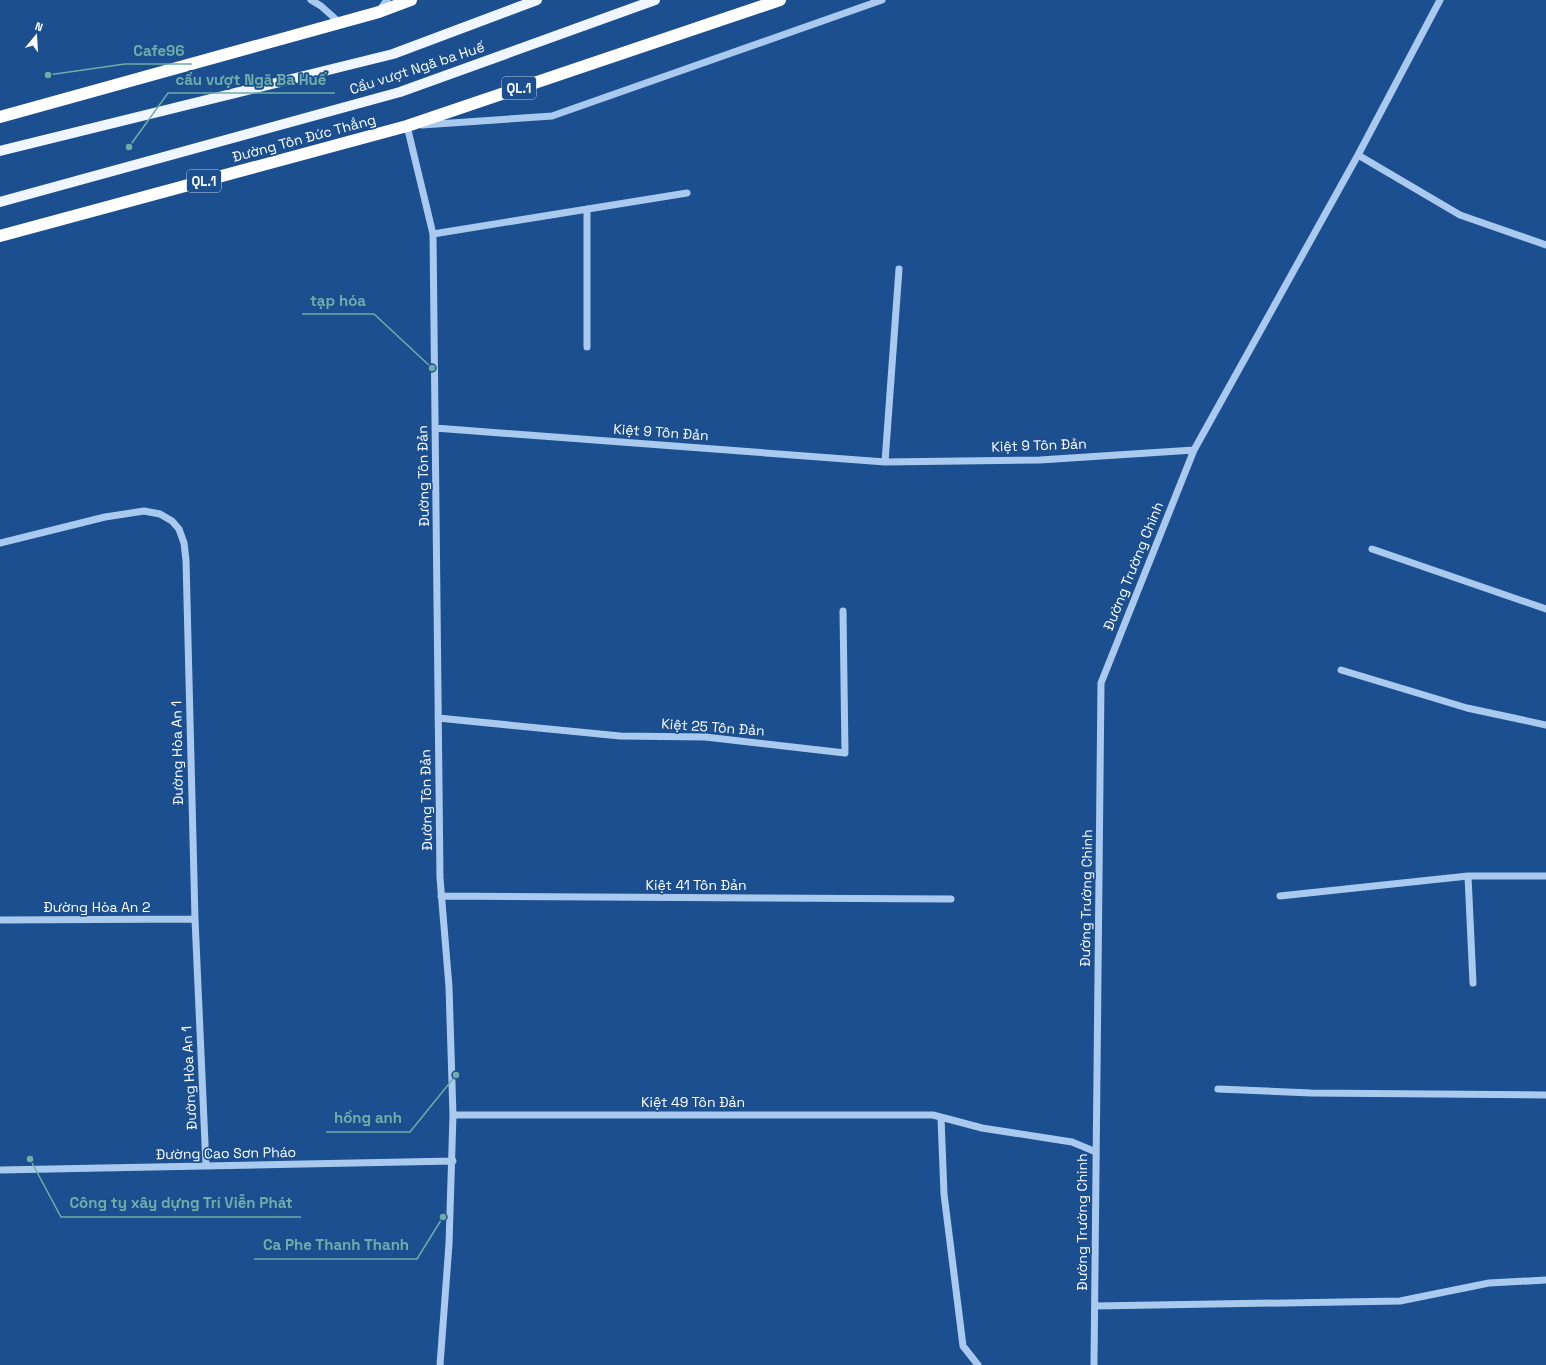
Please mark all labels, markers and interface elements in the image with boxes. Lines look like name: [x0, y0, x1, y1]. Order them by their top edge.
north arrow: [16, 16, 56, 56]
text: N: [33, 19, 45, 34]
callout: Cafe96: [125, 37, 192, 64]
street label: Cầu vượt Ngã ba Huế: [347, 37, 487, 98]
text: Cafe96: [133, 41, 185, 60]
callout: cầu vượt Ngã Ba Huế: [168, 66, 335, 93]
text: cầu vượt Ngã Ba Huế: [176, 70, 328, 89]
road number: QL.1: [502, 77, 536, 99]
street label: Đường Tôn Đức Thắng: [230, 110, 378, 166]
road number: QL.1: [187, 170, 221, 192]
callout: tạp hóa: [302, 287, 374, 314]
text: tạp hóa: [310, 291, 366, 310]
street label: Kiệt 9 Tôn Đản: [613, 420, 709, 444]
street label: Đường Tôn Đản: [413, 425, 433, 527]
street label: Kiệt 9 Tôn Đản: [991, 434, 1087, 456]
street label: Đường Trường Chinh: [1099, 499, 1167, 633]
street label: Đường Hòa An 1: [167, 701, 187, 805]
street label: Kiệt 25 Tôn Đản: [661, 714, 765, 740]
street label: Đường Tôn Đản: [416, 749, 436, 851]
street label: Đường Trường Chinh: [1076, 829, 1096, 967]
street label: Kiệt 41 Tôn Đản: [645, 876, 747, 894]
street label: Đường Hòa An 2: [44, 898, 150, 916]
street label: Đường Hòa An 1: [177, 1025, 201, 1131]
street label: Kiệt 49 Tôn Đản: [641, 1093, 745, 1111]
callout: hồng anh: [326, 1105, 410, 1132]
text: hồng anh: [334, 1108, 402, 1127]
street label: Đường Cao Sơn Pháo: [156, 1143, 296, 1163]
street label: Đường Trường Chinh: [1073, 1153, 1091, 1291]
callout: Công ty xây dựng Trí Viễn Phát: [61, 1190, 301, 1217]
text: Công ty xây dựng Trí Viễn Phát: [69, 1193, 293, 1212]
callout: Ca Phe Thanh Thanh: [254, 1232, 417, 1259]
text: Ca Phe Thanh Thanh: [263, 1235, 409, 1254]

